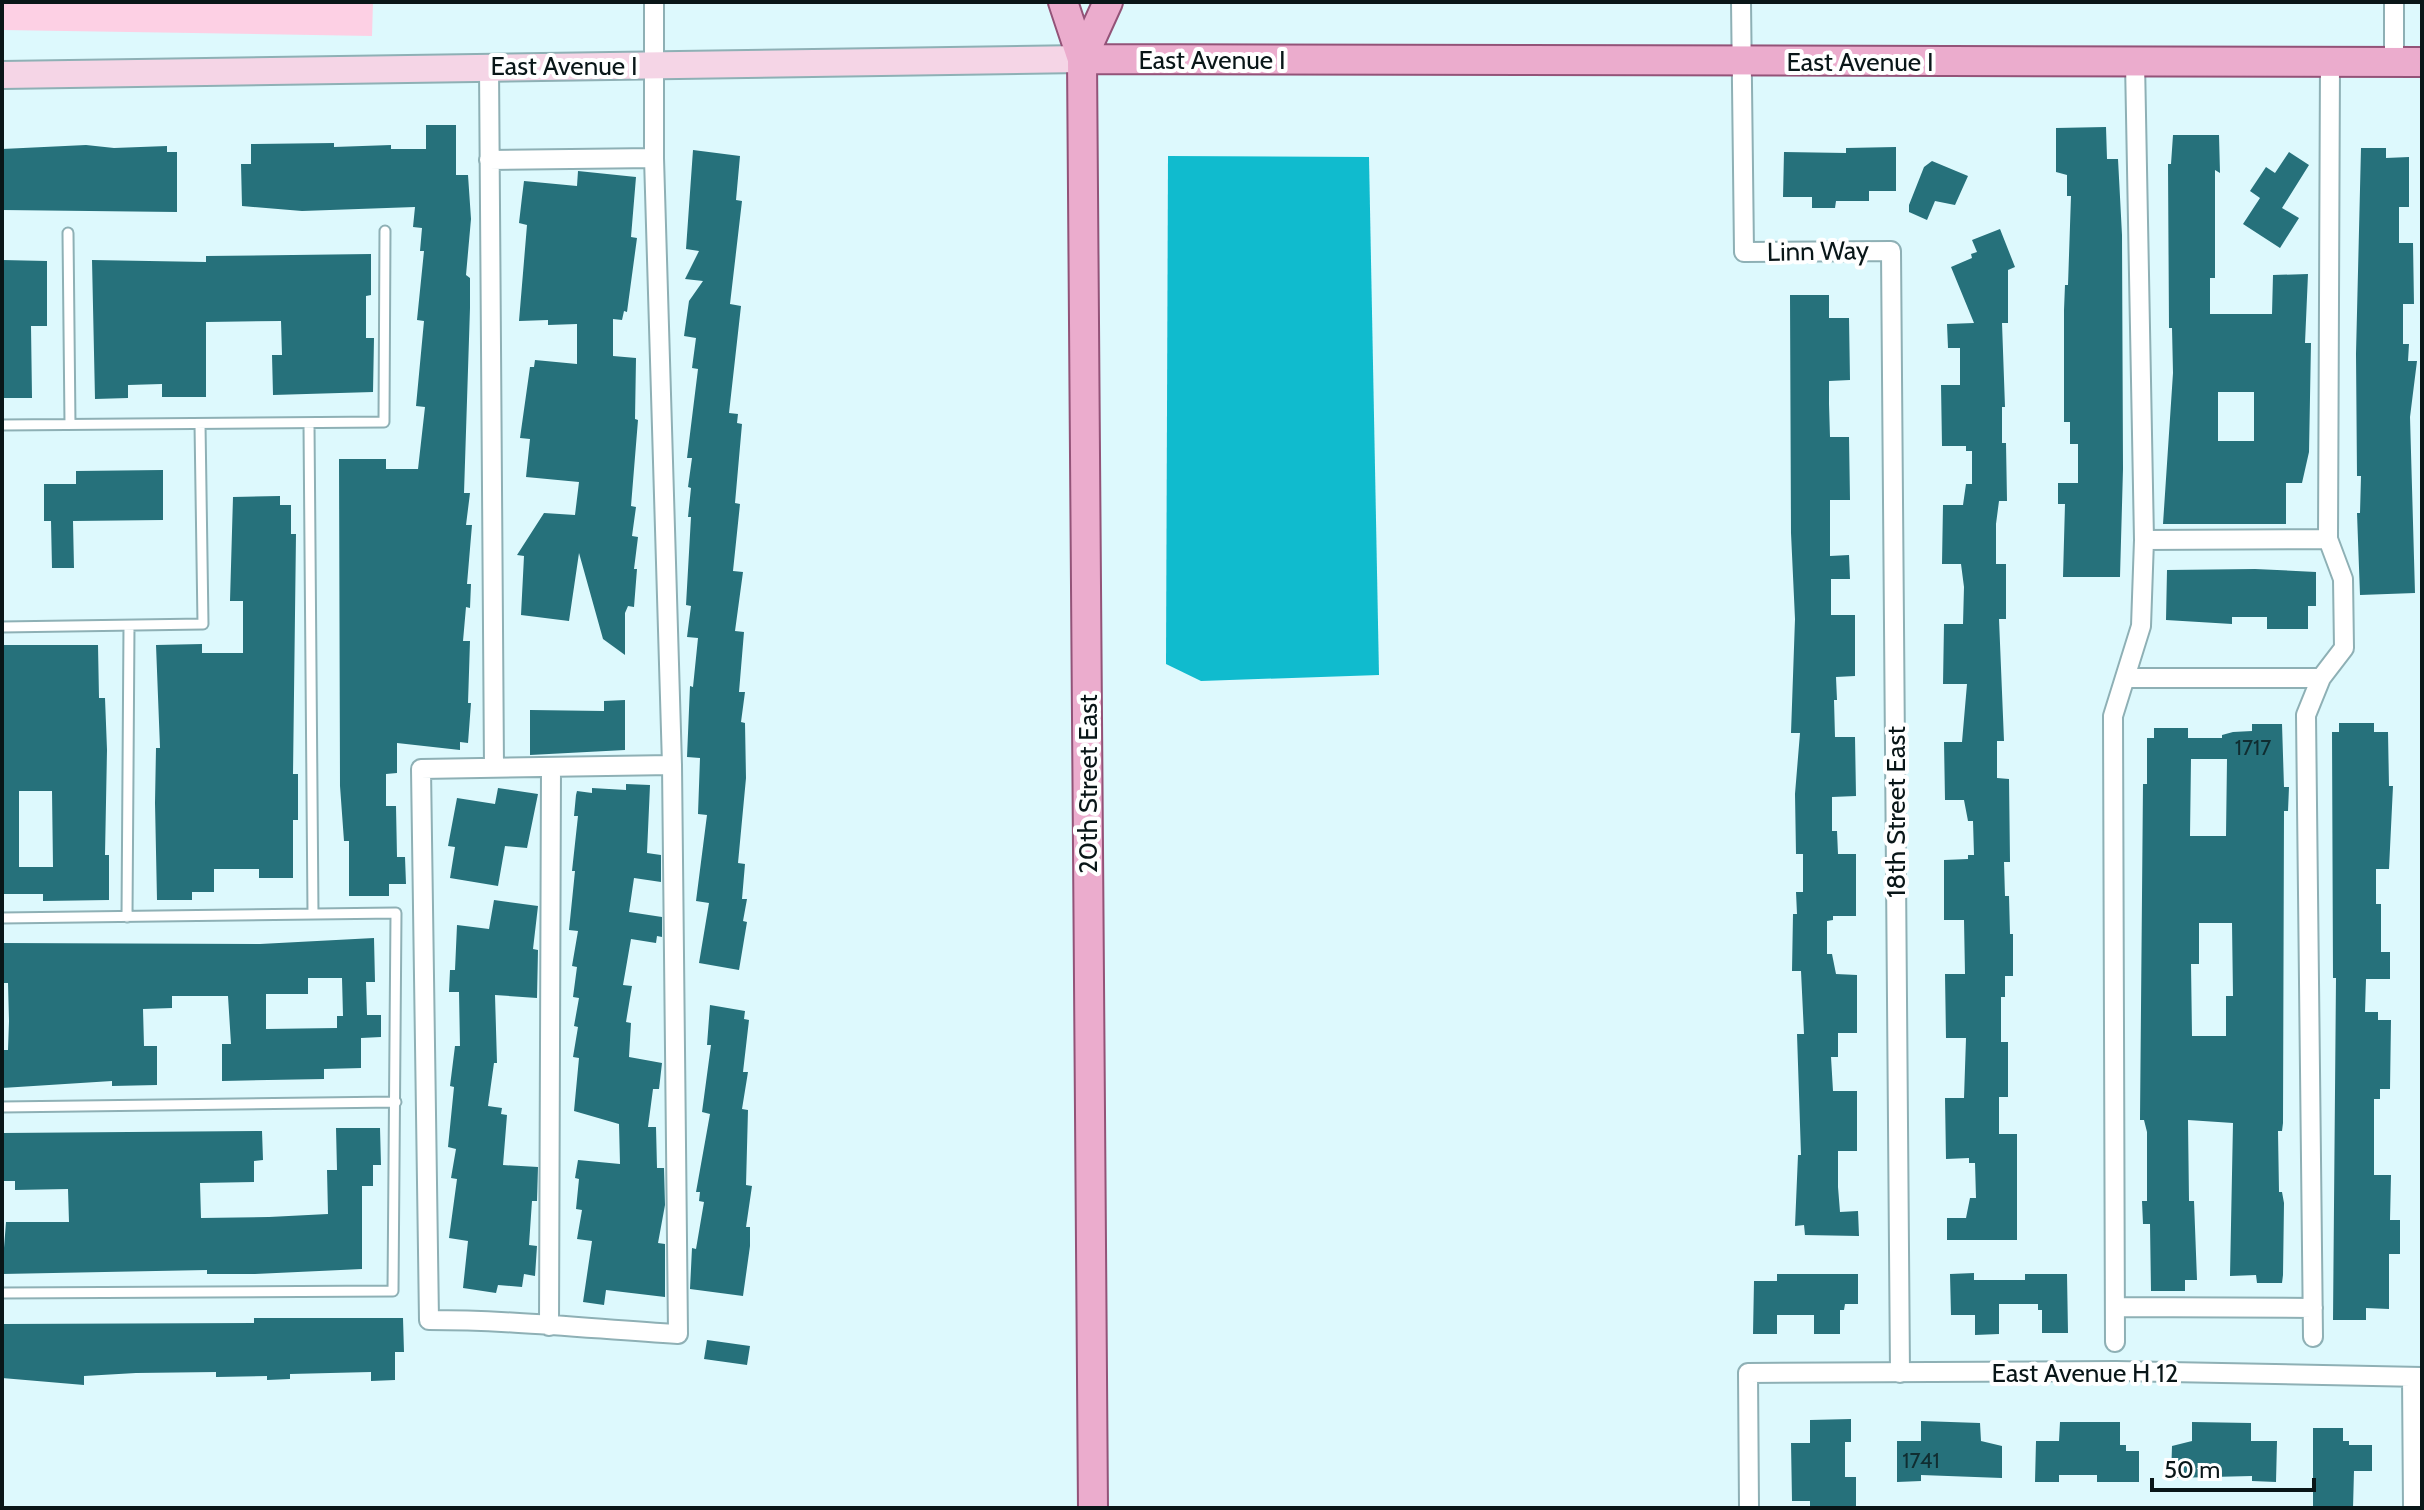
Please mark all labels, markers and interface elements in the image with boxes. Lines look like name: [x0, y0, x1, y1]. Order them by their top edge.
street label: East Avenue I: [1138, 44, 1286, 76]
street label: East Avenue I: [1786, 46, 1934, 78]
street label: East Avenue I: [490, 50, 638, 82]
street label: Linn Way: [1767, 234, 1869, 268]
street label: 20th Street East: [1072, 694, 1104, 874]
street label: 18th Street East: [1880, 726, 1912, 898]
house number: 1717: [2235, 734, 2271, 761]
street label: East Avenue H 12: [1992, 1357, 2178, 1389]
scale bar: [2152, 1442, 2314, 1492]
house number: 1741: [1902, 1447, 1940, 1474]
text: 50 m: [2164, 1455, 2220, 1484]

